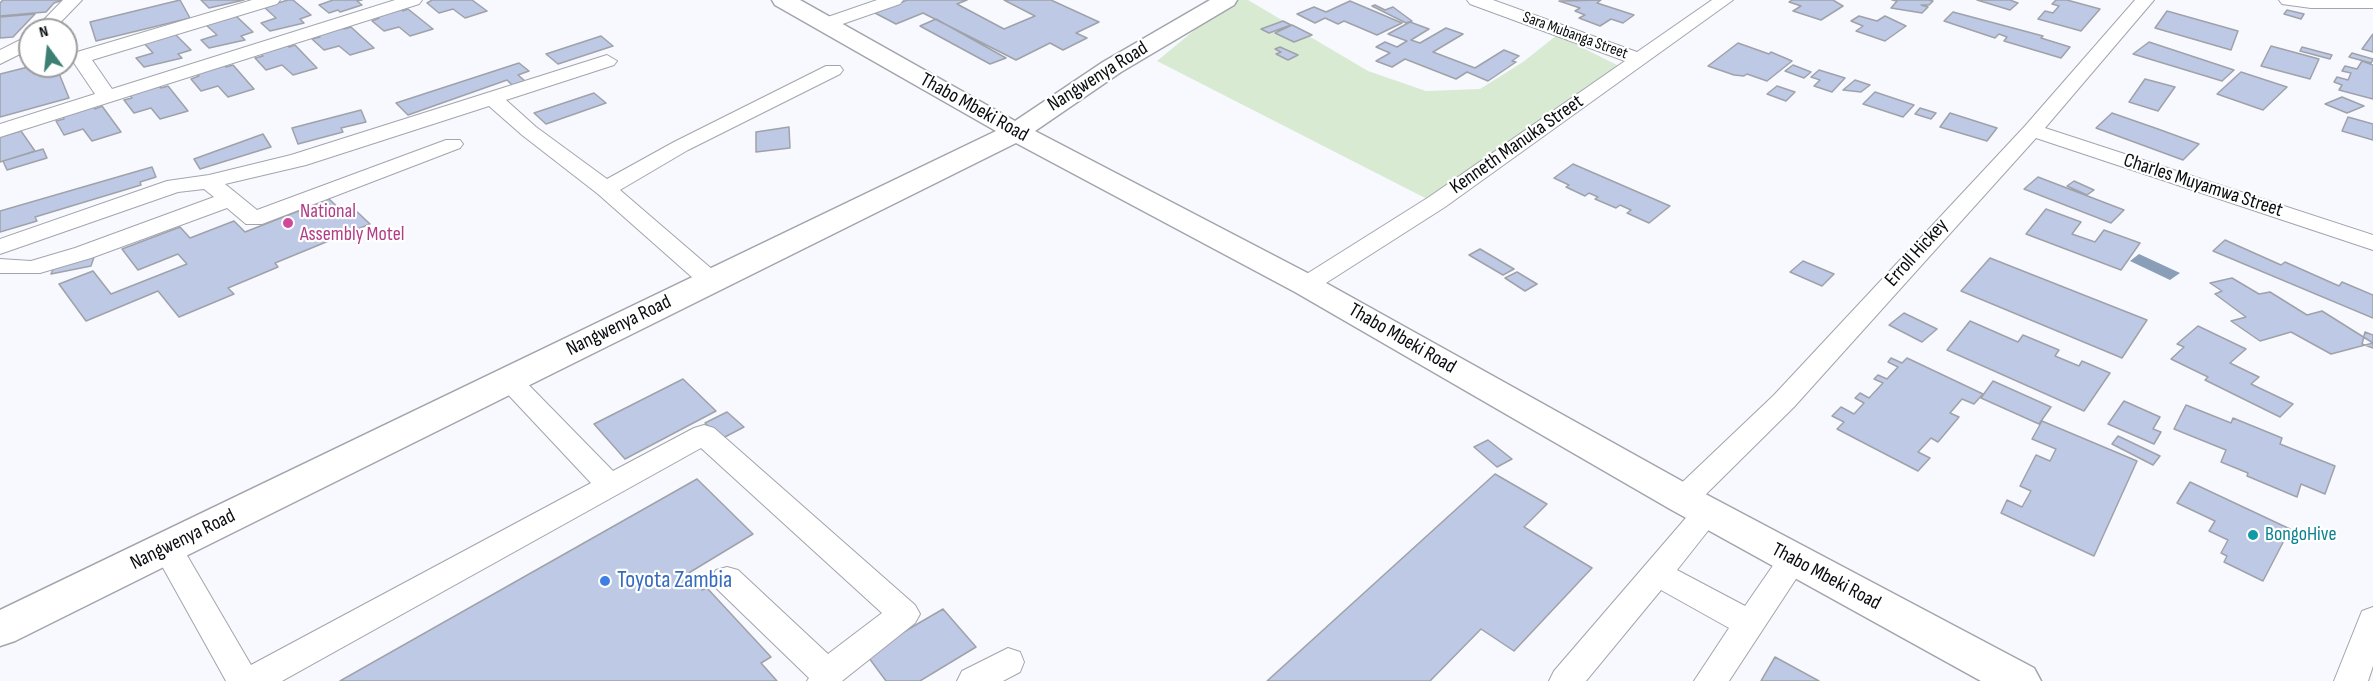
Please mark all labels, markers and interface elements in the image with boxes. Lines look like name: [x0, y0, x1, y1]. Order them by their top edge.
street label: Sara Mubanga Street: [1520, 8, 1630, 64]
north arrow: [18, 18, 78, 78]
text: N: [37, 22, 50, 42]
street label: Nangwenya Road: [1043, 37, 1153, 117]
street label: Thabo Mbeki Road: [916, 68, 1032, 148]
street label: Kenneth Manuka Street: [1446, 90, 1588, 200]
street label: Charles Muyamwa Street: [2120, 149, 2286, 223]
place label: National Assembly Motel: [300, 200, 404, 247]
street label: Erroll Hickey: [1880, 214, 1954, 292]
marker: National Assembly Motel: [281, 216, 295, 230]
street label: Nangwenya Road: [563, 290, 675, 362]
street label: Thabo Mbeki Road: [1344, 299, 1460, 379]
street label: Nangwenya Road: [127, 504, 239, 576]
place label: BongoHive: [2265, 523, 2336, 547]
marker: BongoHive: [2246, 528, 2260, 542]
street label: Thabo Mbeki Road: [1767, 538, 1885, 616]
place label: Toyota Zambia: [617, 567, 732, 595]
marker: Toyota Zambia: [598, 574, 612, 588]

